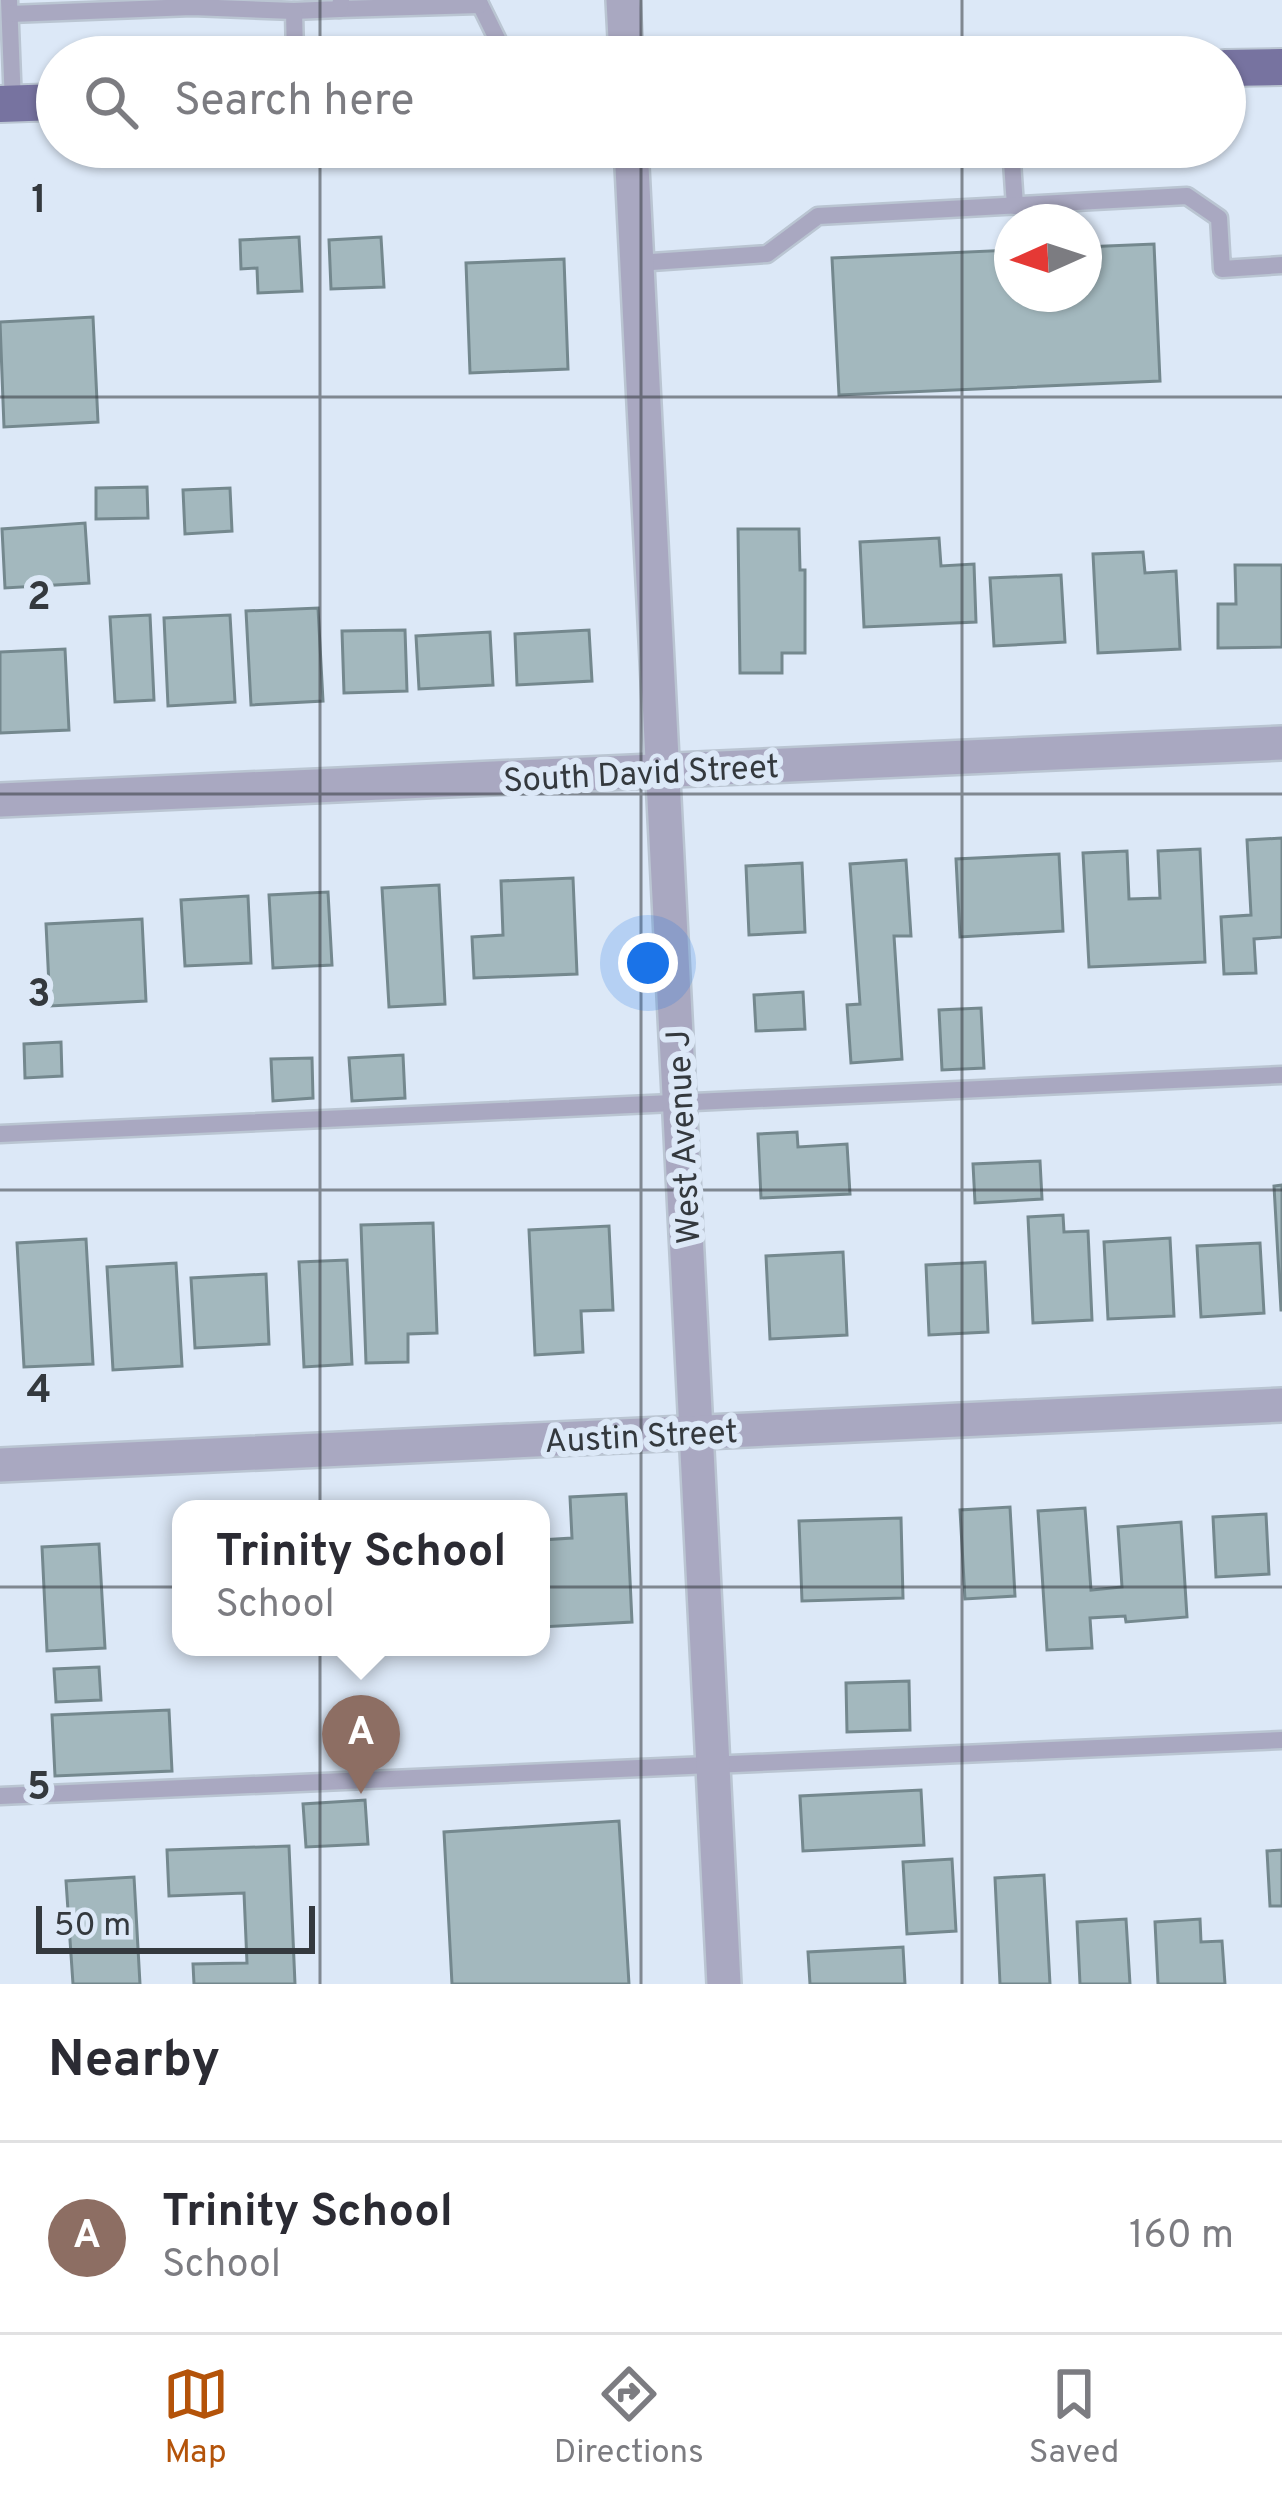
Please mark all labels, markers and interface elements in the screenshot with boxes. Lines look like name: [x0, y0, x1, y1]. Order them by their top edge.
search box: [36, 36, 1246, 168]
icon: search: [78, 69, 144, 135]
text: Search here: [174, 74, 414, 131]
text: 1: [31, 178, 47, 227]
north arrow: [994, 204, 1102, 312]
text: 2: [27, 575, 51, 624]
street label: South David Street: [502, 748, 780, 804]
your location: [618, 933, 678, 993]
text: 3: [27, 972, 51, 1021]
street label: West Avenue J: [659, 1029, 713, 1245]
text: 4: [26, 1368, 52, 1417]
street label: Austin Street: [544, 1413, 739, 1465]
popup: [172, 1500, 550, 1656]
text: Trinity School: [216, 1525, 506, 1582]
text: School: [216, 1582, 335, 1631]
pin: A: [322, 1695, 400, 1794]
text: 5: [27, 1765, 51, 1814]
scale bar: [36, 1900, 315, 1953]
text: 50 m: [54, 1906, 131, 1948]
text: Nearby: [48, 2030, 220, 2095]
text: Trinity School: [162, 2185, 453, 2242]
text: A: [73, 2213, 101, 2262]
text: 160 m: [1129, 2213, 1234, 2262]
text: School: [162, 2242, 281, 2291]
tab: Map: [163, 2361, 229, 2475]
tab: Directions: [554, 2361, 704, 2475]
tab: Saved: [1029, 2361, 1119, 2475]

